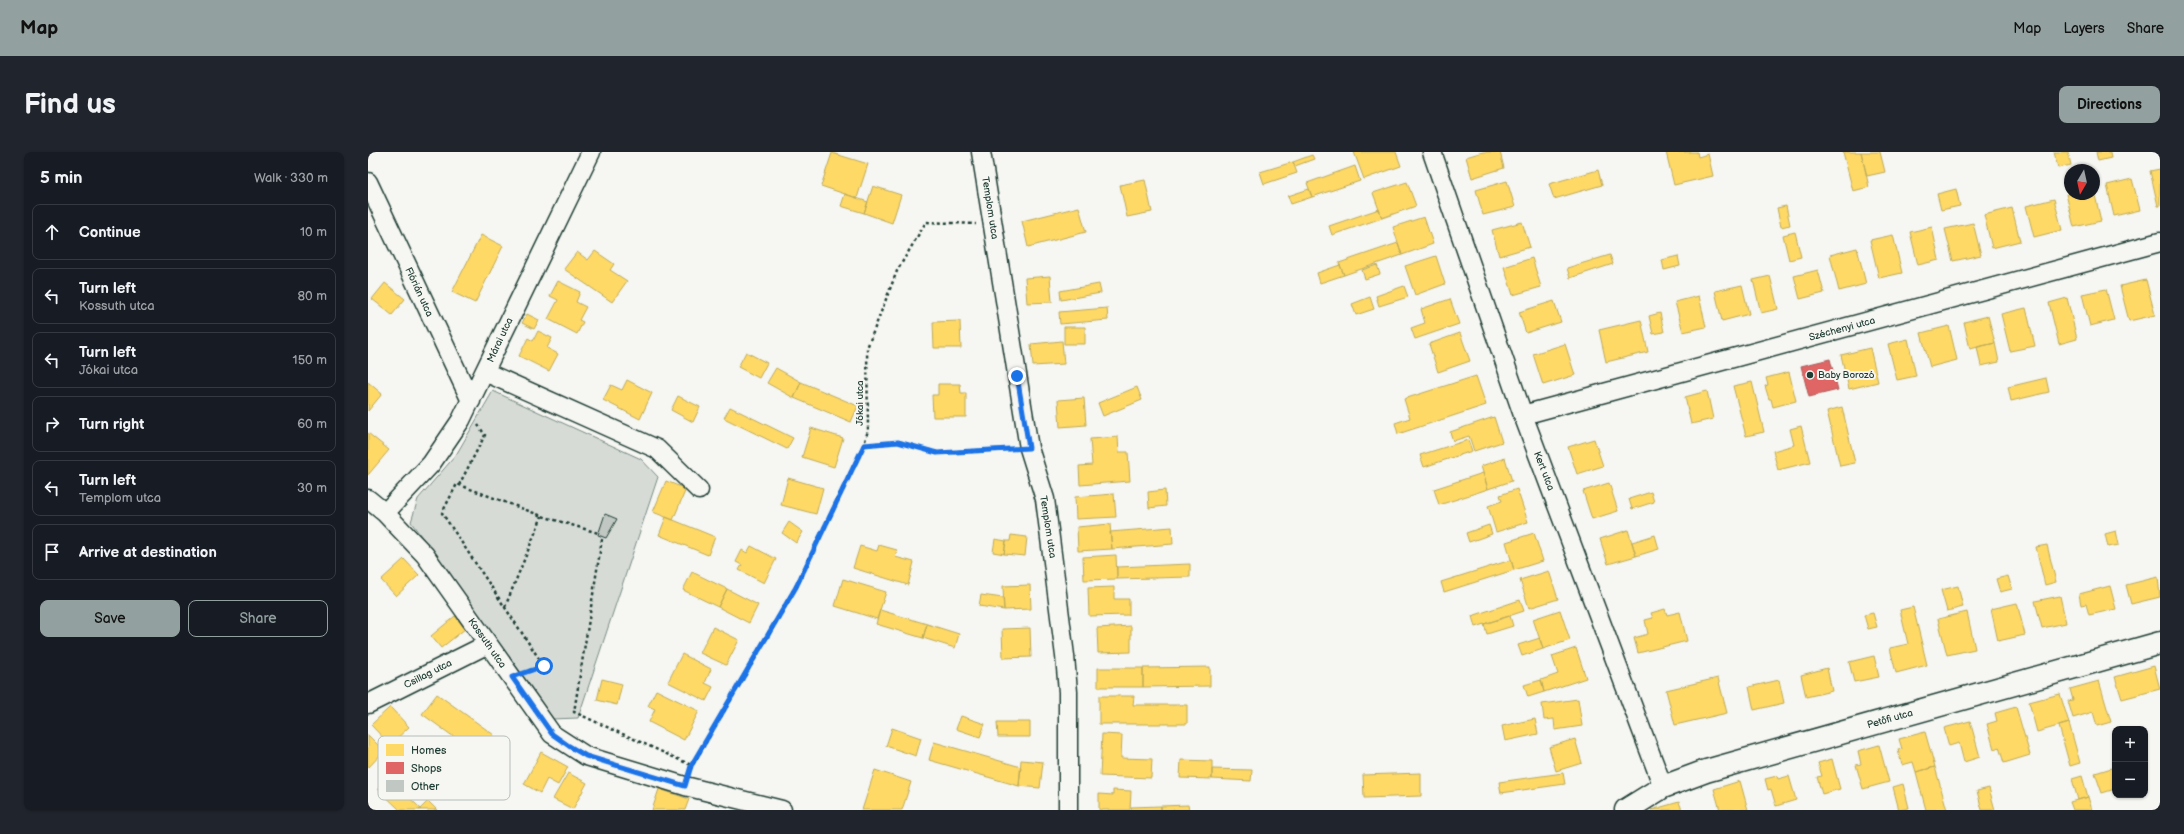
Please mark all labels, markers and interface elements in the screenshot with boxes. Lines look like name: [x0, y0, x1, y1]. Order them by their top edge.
text: Map: [20, 17, 58, 40]
text: Map: [2013, 20, 2041, 37]
text: Layers: [2063, 20, 2105, 37]
text: Share: [2127, 20, 2164, 37]
button: Directions: [2059, 86, 2160, 123]
text: Find us: [24, 88, 116, 121]
north arrow: [2064, 164, 2100, 200]
text: 5 min: [40, 168, 83, 188]
text: Walk · 330 m: [254, 170, 328, 186]
street label: Templom utca: [979, 176, 1001, 240]
icon: ahead: [41, 221, 63, 243]
text: Continue: [79, 223, 141, 242]
text: 10 m: [300, 224, 327, 240]
street label: Flórián utca: [402, 265, 436, 319]
text: Turn left: [79, 279, 136, 298]
icon: left: [41, 285, 63, 307]
text: 80 m: [298, 288, 327, 304]
text: Kossuth utca: [79, 298, 155, 314]
street label: Széchenyi utca: [1808, 314, 1877, 344]
street label: Márai utca: [484, 316, 516, 364]
text: Turn left: [79, 343, 136, 362]
icon: left: [41, 349, 63, 371]
text: 150 m: [293, 352, 327, 368]
text: Jókai utca: [79, 362, 138, 378]
route end: [1008, 367, 1026, 385]
place label: Baby Borozó: [1818, 369, 1875, 381]
marker: Baby Borozó: [1805, 370, 1815, 380]
street label: Jókai utca: [854, 380, 866, 426]
icon: right: [41, 413, 63, 435]
text: Turn right: [79, 415, 144, 434]
text: 60 m: [297, 416, 327, 432]
street label: Kert utca: [1531, 450, 1557, 493]
text: Turn left: [79, 471, 136, 490]
icon: left: [41, 477, 63, 499]
text: 30 m: [297, 480, 327, 496]
text: Templom utca: [79, 490, 161, 506]
street label: Templom utca: [1037, 495, 1059, 559]
icon: arrive: [41, 541, 63, 563]
text: Arrive at destination: [79, 543, 217, 562]
button: Save: [40, 600, 180, 637]
button: Share: [188, 600, 328, 637]
street label: Kossuth utca: [465, 616, 509, 671]
street label: Csillag utca: [402, 657, 454, 691]
route start: [535, 657, 553, 675]
street label: Petőfi utca: [1866, 707, 1915, 731]
map controls: [2112, 726, 2148, 798]
button: +: [2112, 726, 2148, 762]
legend: [378, 736, 510, 800]
text: Homes: [411, 744, 447, 757]
text: Shops: [411, 762, 442, 775]
button: −: [2112, 762, 2148, 798]
text: Other: [411, 780, 440, 793]

